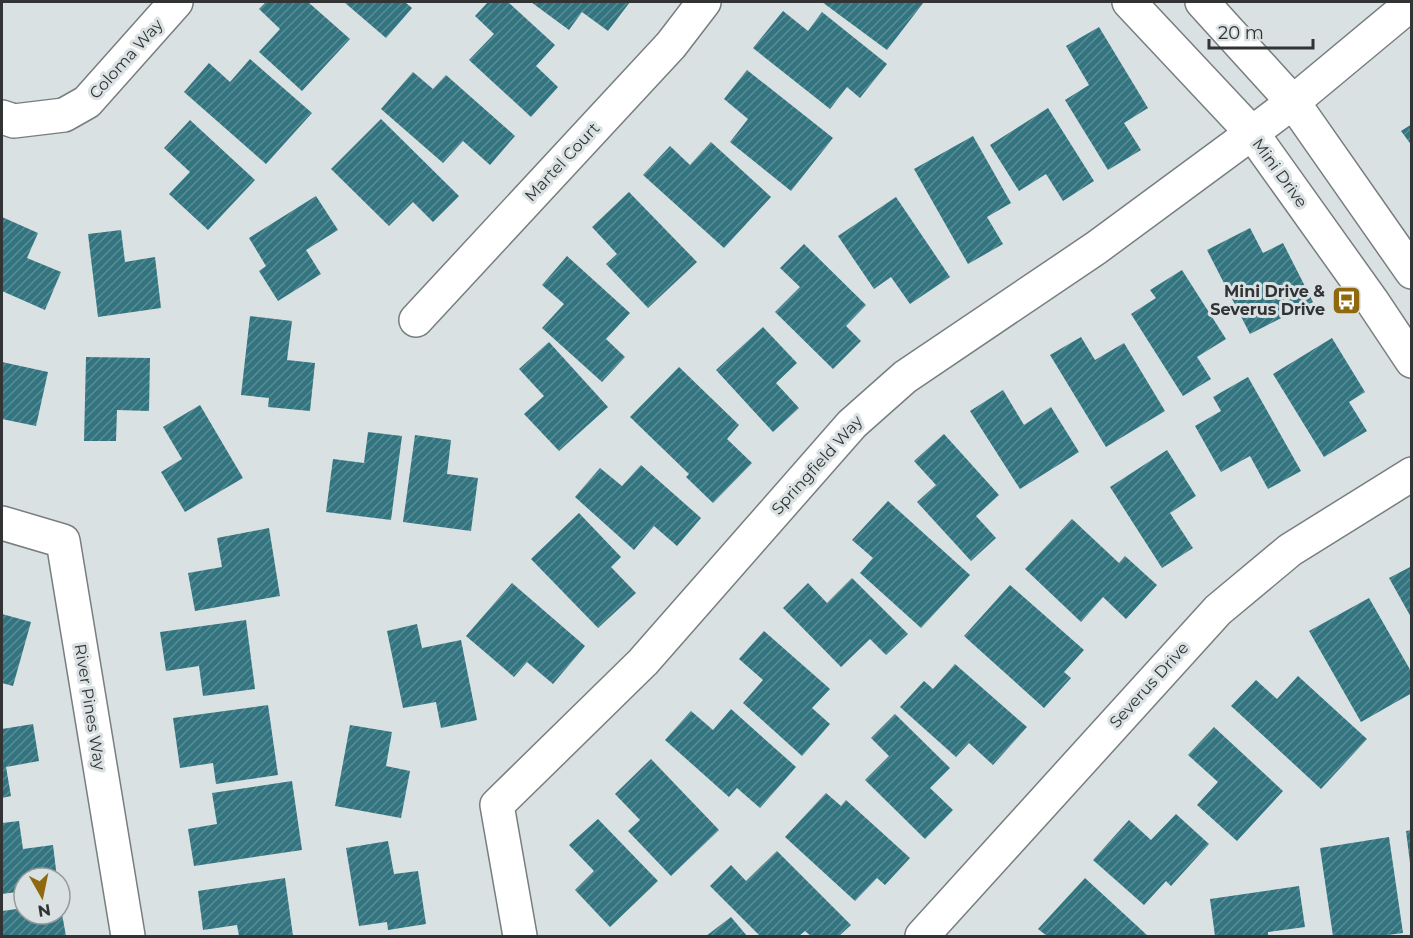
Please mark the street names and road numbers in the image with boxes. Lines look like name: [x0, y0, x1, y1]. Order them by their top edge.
street label: Coloma Way: [85, 15, 167, 103]
street label: Martel Court: [521, 118, 604, 205]
street label: Mini Drive: [1249, 135, 1311, 211]
street label: Springfield Way: [768, 411, 867, 518]
street label: Severus Drive: [1106, 638, 1192, 732]
street label: River Pines Way: [71, 643, 109, 772]

